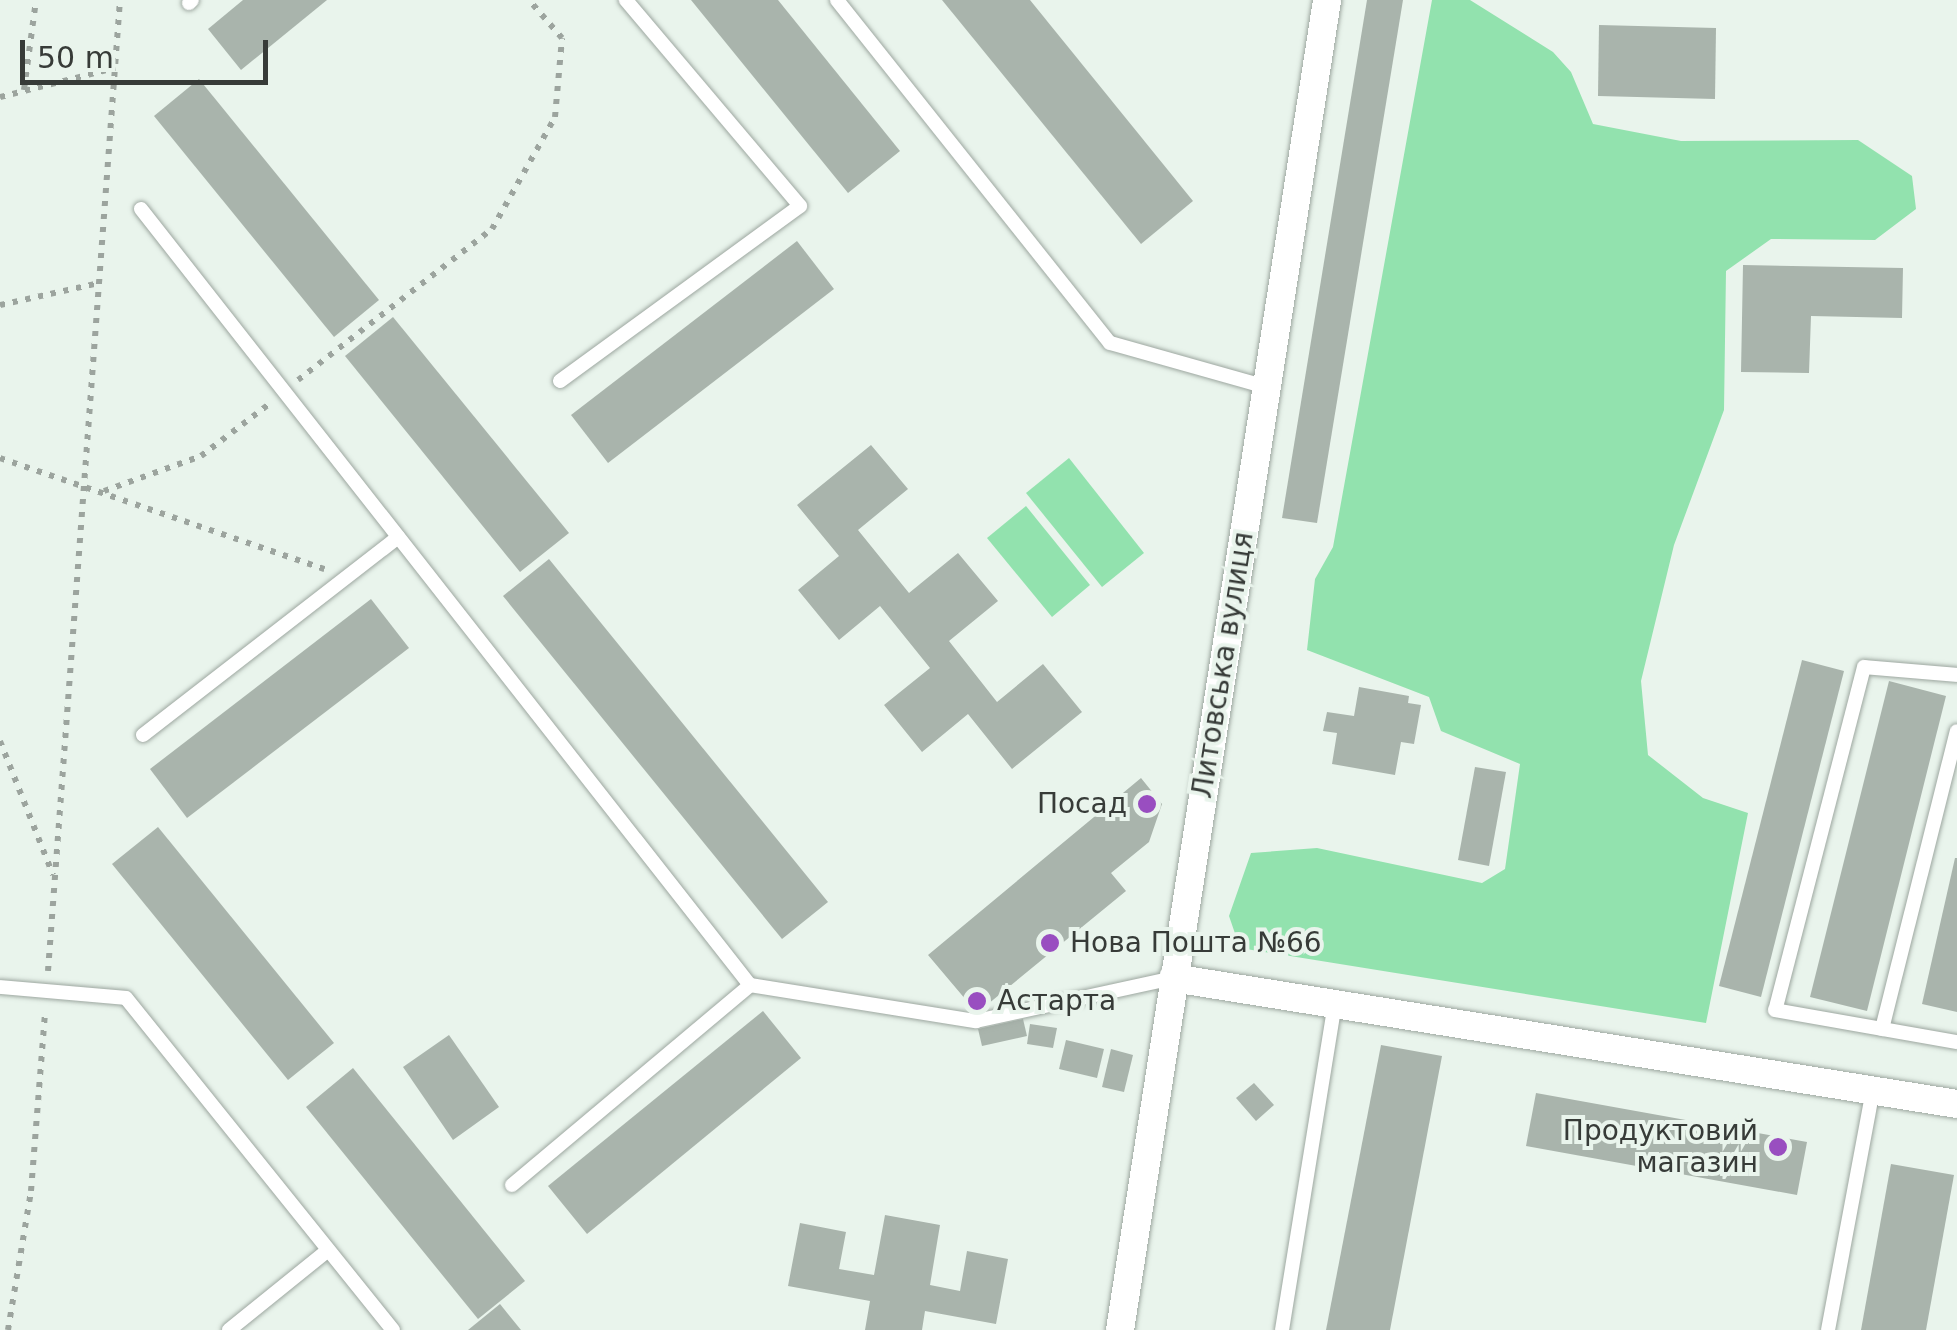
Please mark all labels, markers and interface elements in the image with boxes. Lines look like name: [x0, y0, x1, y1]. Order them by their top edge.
scale bar: [25, 20, 272, 82]
text: 50 m: [37, 40, 114, 75]
street label: Литовська вулиця: [1185, 529, 1261, 801]
place label: Посад: [1037, 787, 1127, 821]
marker: Посад: [1136, 793, 1158, 815]
place label: Нова Пошта №66: [1070, 926, 1322, 960]
marker: Нова Пошта №66: [1039, 932, 1061, 954]
place label: Астарта: [997, 984, 1116, 1018]
marker: Астарта: [966, 990, 988, 1012]
place label: Продуктовий магазин: [1563, 1114, 1758, 1180]
marker: Продуктовий магазин: [1767, 1136, 1789, 1158]

